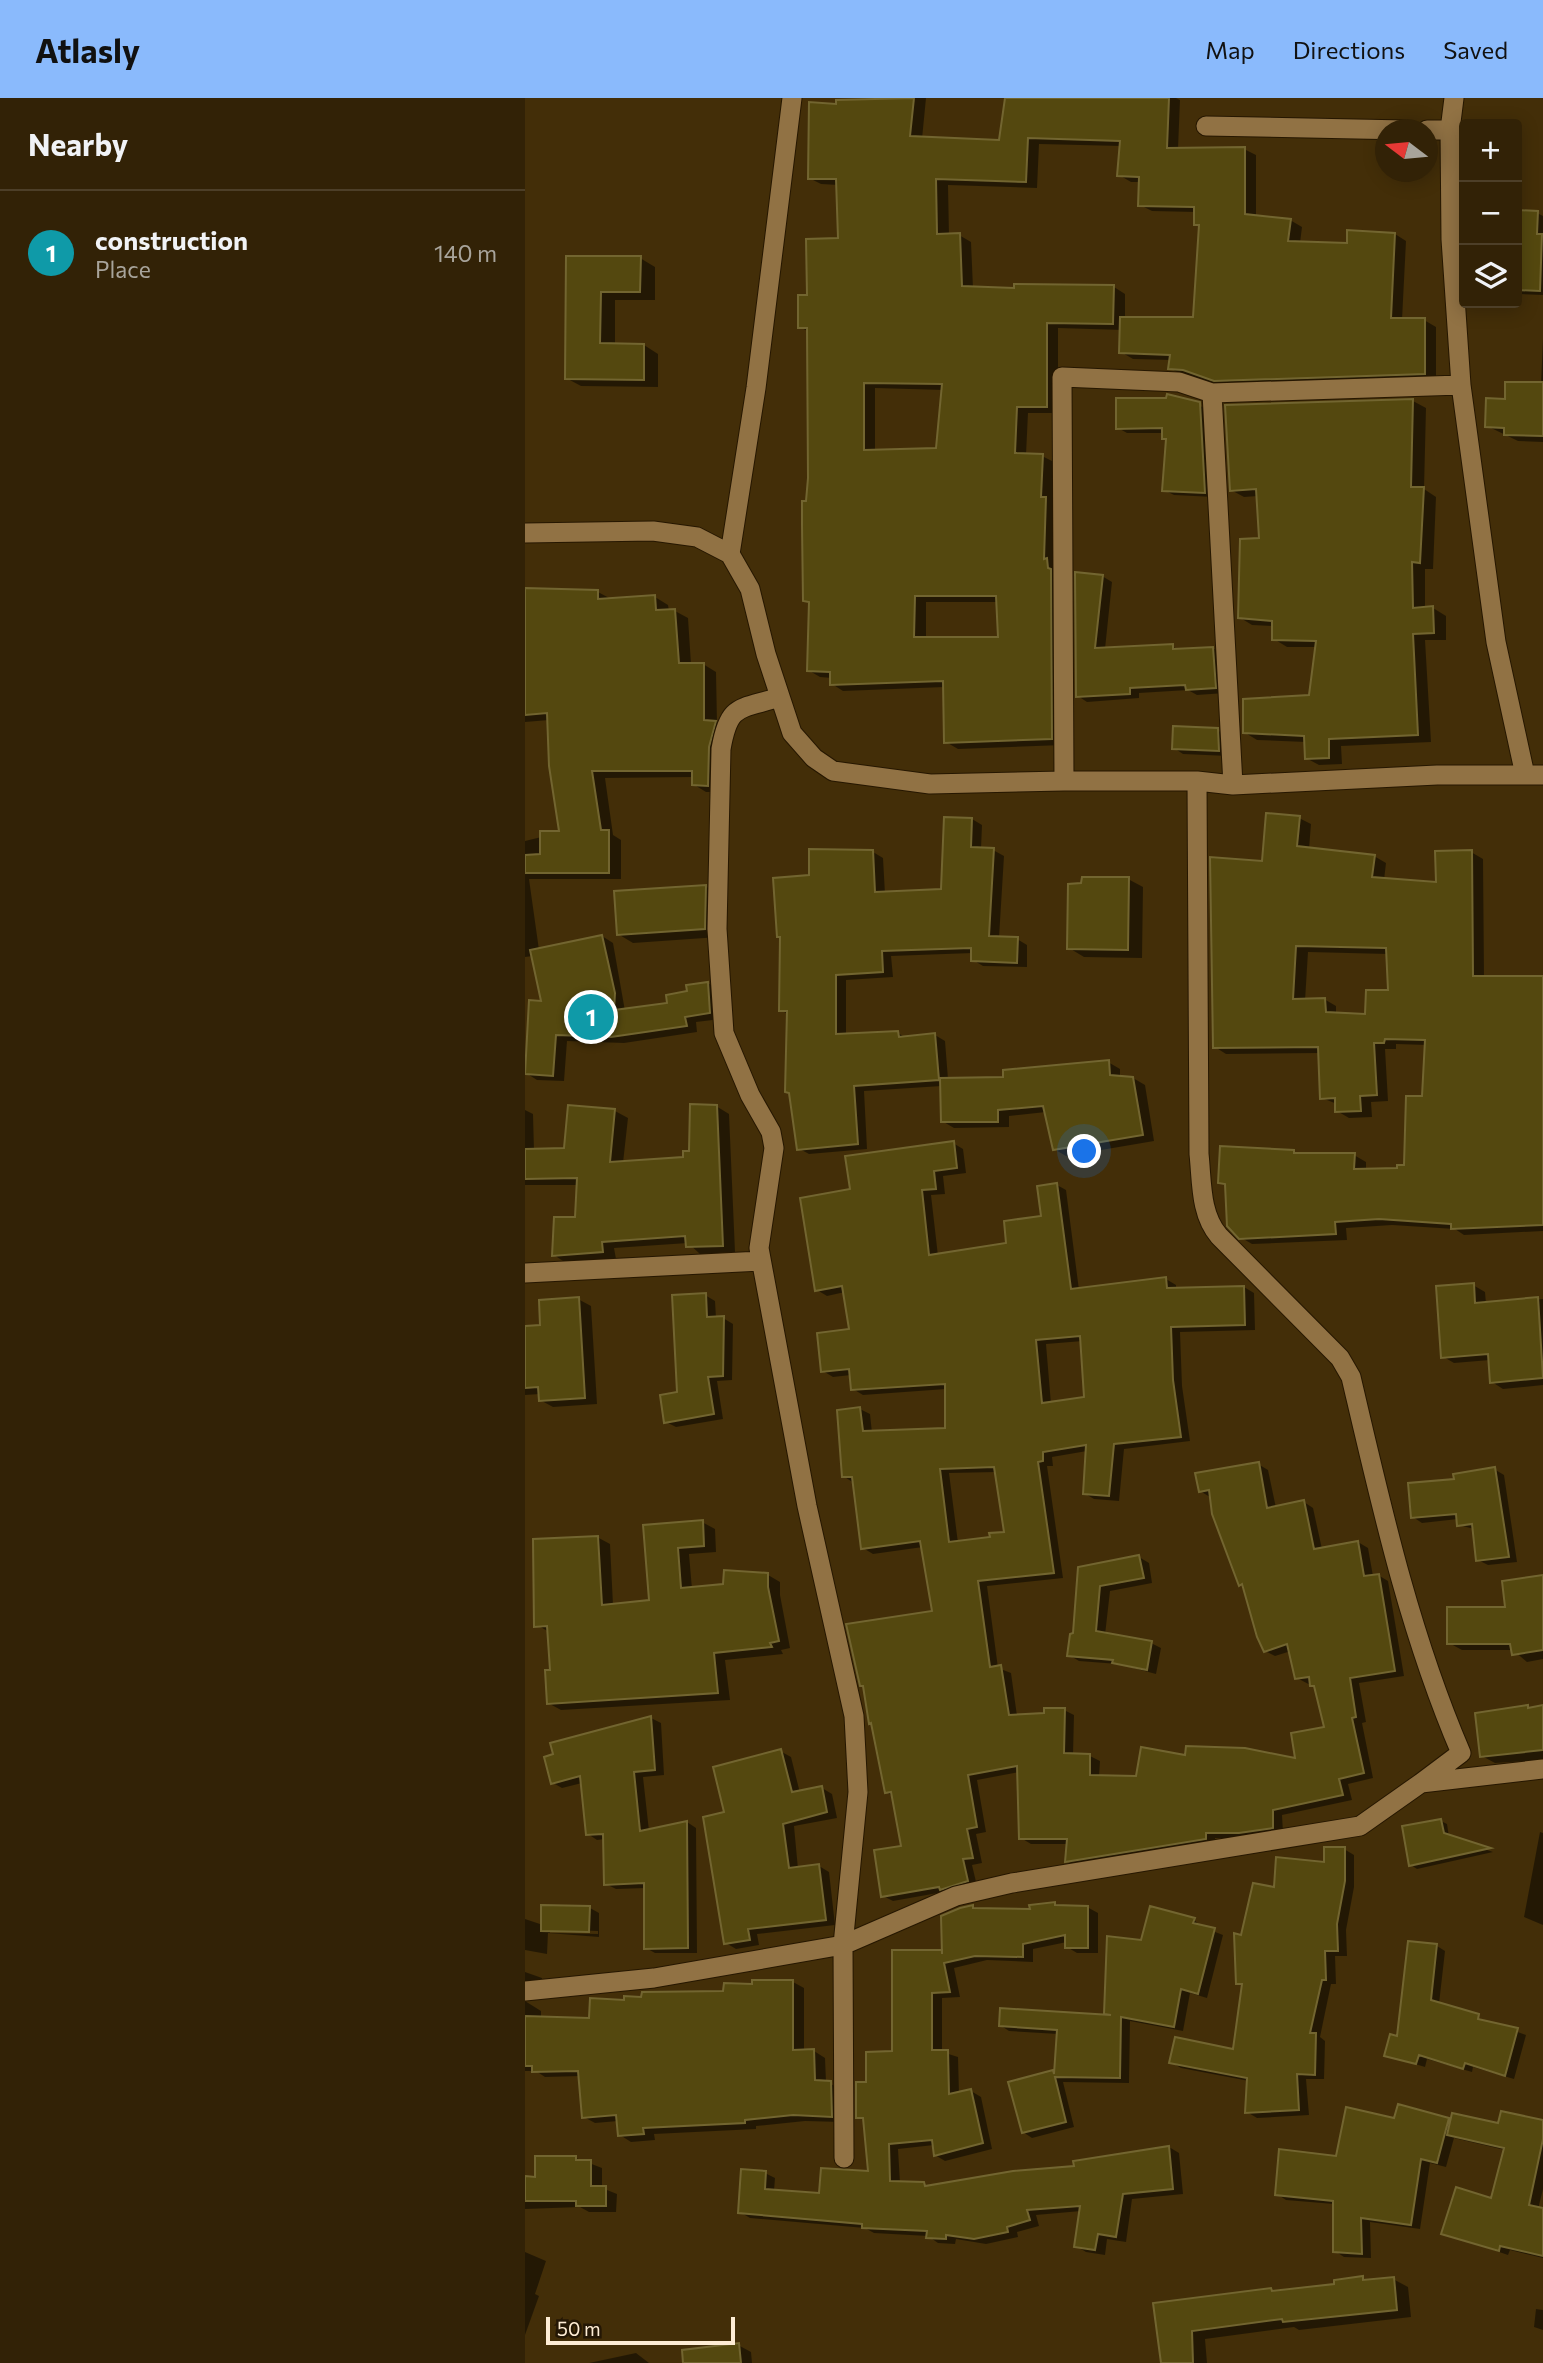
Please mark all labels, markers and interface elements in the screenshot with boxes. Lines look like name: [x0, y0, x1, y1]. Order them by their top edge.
text: Atlasly: [35, 29, 140, 70]
text: Map: [1205, 35, 1255, 64]
text: Directions: [1293, 35, 1405, 64]
text: Saved: [1443, 35, 1508, 64]
north arrow: [1375, 119, 1438, 182]
map controls: [1459, 119, 1522, 308]
button: +: [1459, 119, 1522, 182]
text: Nearby: [28, 125, 128, 162]
button: −: [1459, 182, 1522, 245]
text: construction: [95, 224, 248, 255]
text: 1: [46, 239, 56, 267]
text: 140 m: [434, 239, 497, 267]
button: layers: [1459, 245, 1522, 308]
text: Place: [95, 255, 151, 283]
pin: 1: [568, 991, 614, 1043]
your location: [1067, 1134, 1101, 1168]
scale bar: [546, 2314, 735, 2346]
text: 50 m: [557, 2317, 601, 2340]

